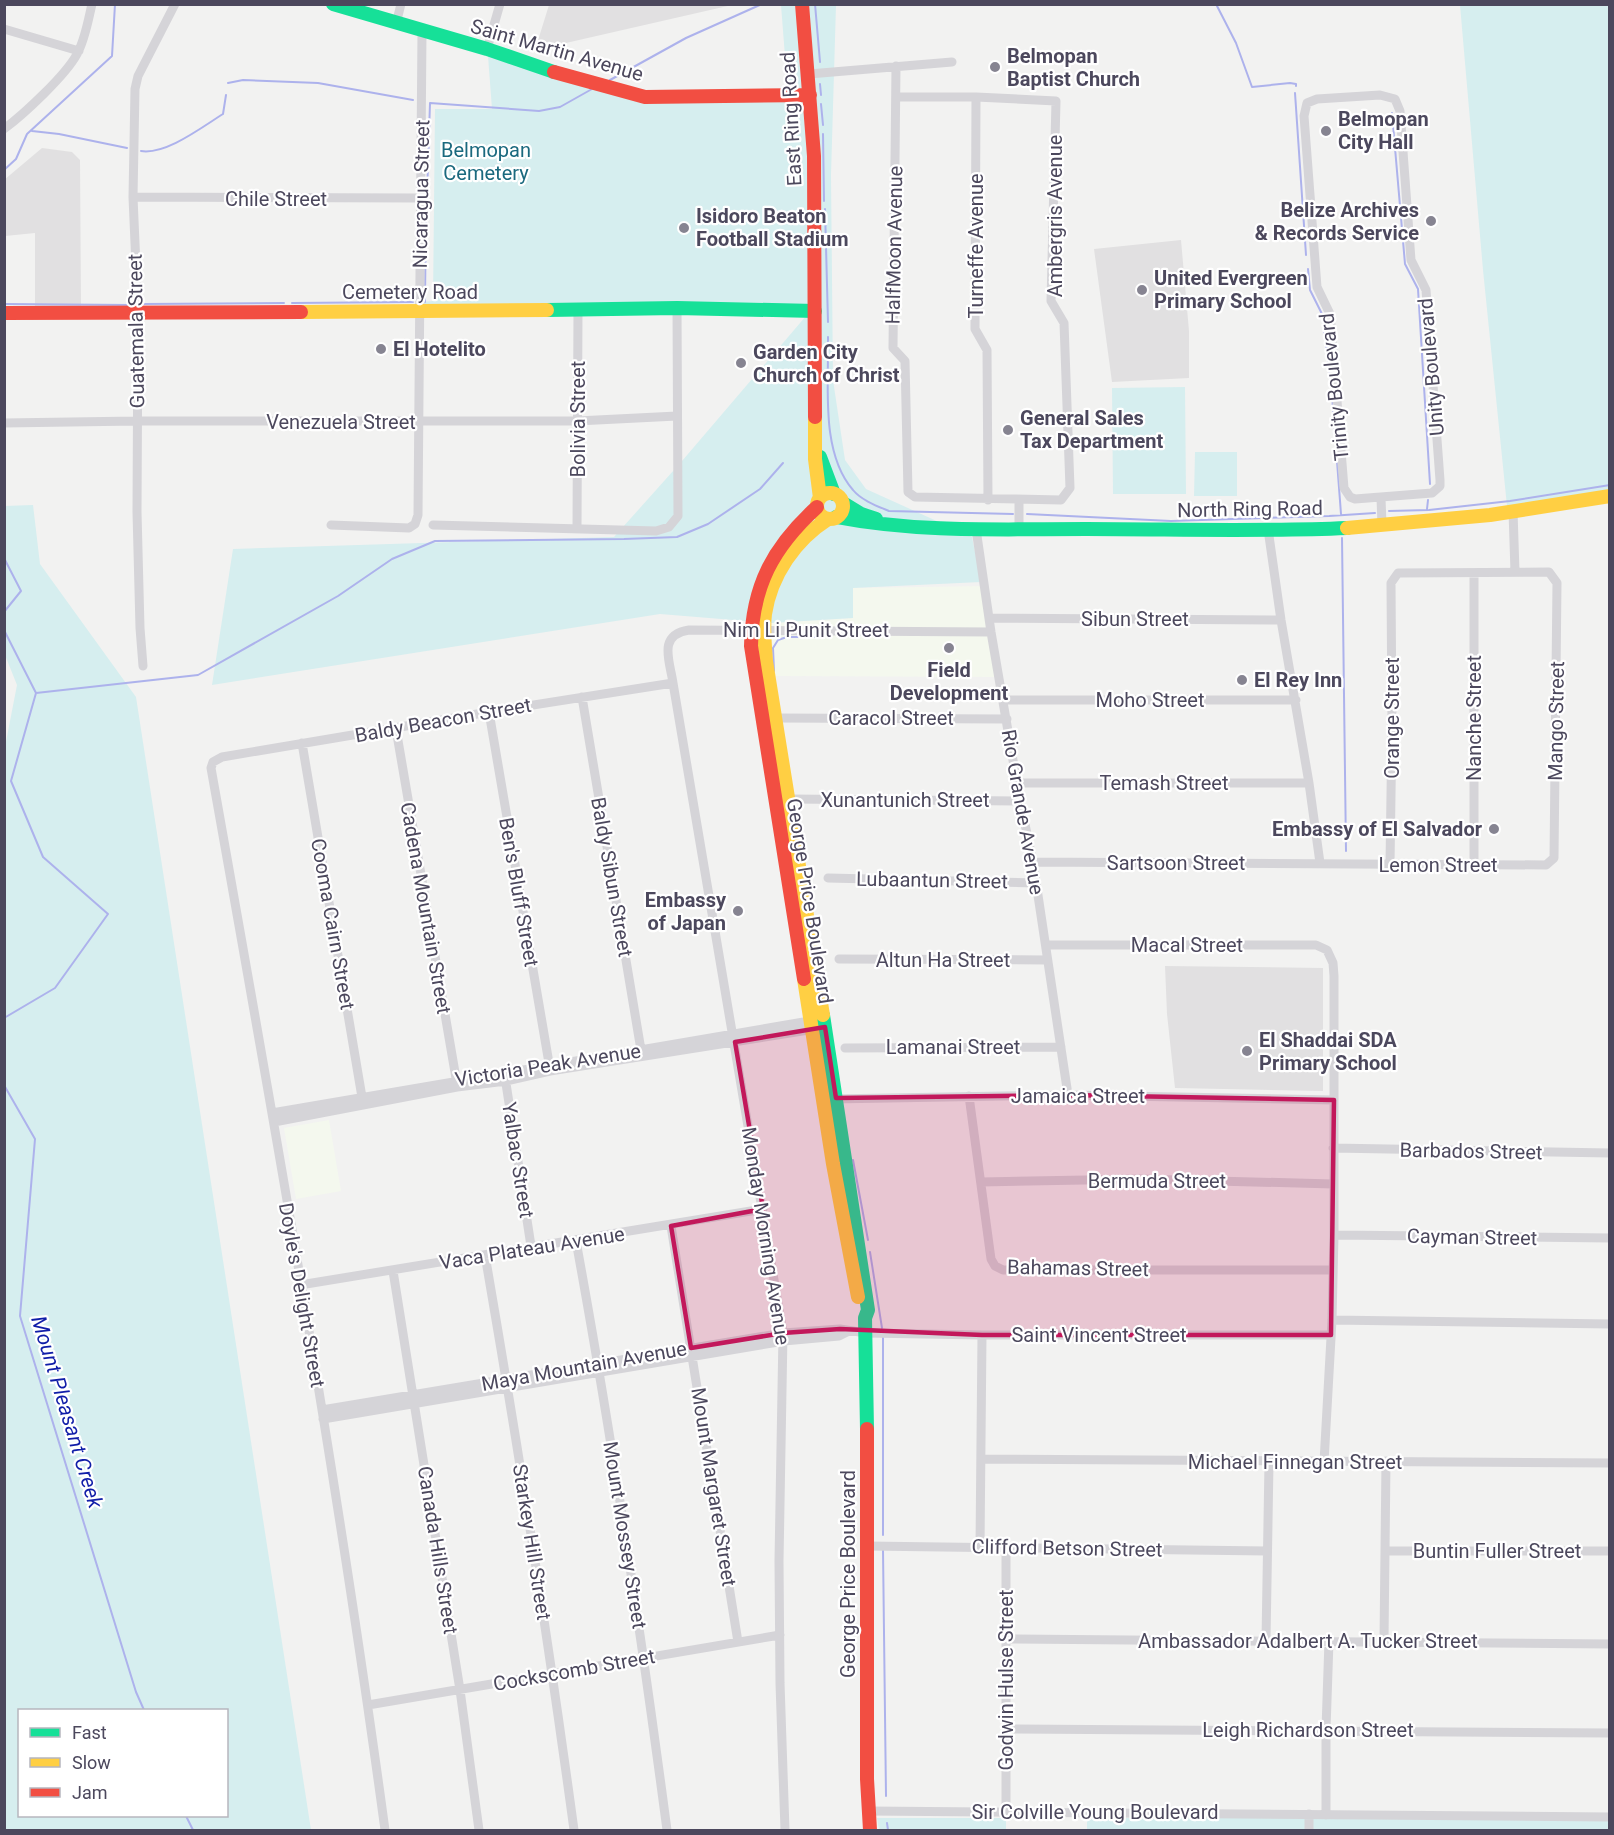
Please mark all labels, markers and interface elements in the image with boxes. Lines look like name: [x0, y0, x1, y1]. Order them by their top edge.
street label: Saint Martin Avenue: [468, 14, 646, 86]
place label: Belmopan Baptist Church: [1007, 44, 1140, 91]
street label: East Ring Road: [775, 51, 807, 187]
marker: Belmopan Baptist Church: [988, 60, 1002, 74]
place label: Belmopan City Hall: [1338, 107, 1429, 154]
street label: Nicaragua Street: [408, 119, 434, 269]
marker: Belmopan City Hall: [1319, 124, 1333, 138]
street label: Ambergris Avenue: [1043, 135, 1067, 297]
park label: Belmopan Cemetery: [441, 138, 531, 185]
street label: HalfMoon Avenue: [881, 165, 907, 325]
street label: Turneffe Avenue: [964, 173, 988, 319]
street label: Chile Street: [225, 187, 327, 211]
place label: Belize Archives & Records Service: [1255, 198, 1419, 245]
place label: Isidoro Beaton Football Stadium: [696, 204, 849, 251]
marker: Belize Archives & Records Service: [1424, 214, 1438, 228]
marker: Isidoro Beaton Football Stadium: [677, 221, 691, 235]
street label: Guatemala Street: [123, 254, 149, 408]
place label: United Evergreen Primary School: [1154, 266, 1308, 313]
street label: Cemetery Road: [342, 280, 478, 304]
marker: United Evergreen Primary School: [1135, 283, 1149, 297]
street label: Unity Boulevard: [1413, 297, 1449, 437]
street label: Trinity Boulevard: [1314, 312, 1354, 462]
place label: El Hotelito: [393, 337, 486, 361]
place label: Garden City Church of Christ: [753, 340, 900, 387]
marker: El Hotelito: [374, 342, 388, 356]
marker: Garden City Church of Christ: [734, 356, 748, 370]
street label: Bolivia Street: [566, 361, 590, 477]
place label: General Sales Tax Department: [1020, 406, 1163, 453]
street label: Venezuela Street: [266, 410, 416, 434]
marker: General Sales Tax Department: [1001, 423, 1015, 437]
street label: North Ring Road: [1177, 496, 1323, 522]
street label: Sibun Street: [1081, 607, 1189, 631]
street label: Nim Li Punit Street: [723, 618, 889, 642]
marker: Field Development: [942, 641, 956, 655]
street label: Nanche Street: [1462, 655, 1486, 781]
street label: Orange Street: [1380, 657, 1404, 779]
place label: Field Development: [890, 658, 1008, 705]
street label: Mango Street: [1543, 661, 1569, 781]
place label: El Rey Inn: [1254, 668, 1342, 692]
marker: El Rey Inn: [1235, 673, 1249, 687]
street label: Moho Street: [1095, 688, 1205, 712]
street label: Baldy Beacon Street: [353, 693, 533, 747]
street label: Caracol Street: [828, 706, 954, 730]
street label: Rio Grande Avenue: [997, 727, 1049, 897]
street label: Temash Street: [1099, 771, 1229, 795]
street label: Xunantunich Street: [820, 788, 990, 812]
street label: Baldy Sibun Street: [586, 795, 638, 959]
street label: George Price Boulevard: [782, 796, 838, 1006]
street label: Cadena Mountain Street: [396, 800, 456, 1016]
street label: Ben's Bluff Street: [494, 816, 544, 968]
place label: Embassy of El Salvador: [1272, 817, 1483, 841]
marker: Embassy of El Salvador: [1487, 822, 1501, 836]
street label: Cooma Cairn Street: [306, 836, 360, 1012]
street label: Sartsoon Street: [1107, 851, 1245, 875]
street label: Lemon Street: [1378, 853, 1498, 877]
street label: Lubaantun Street: [856, 867, 1008, 893]
place label: Embassy of Japan: [645, 888, 727, 935]
marker: Embassy of Japan: [731, 904, 745, 918]
street label: Macal Street: [1131, 933, 1243, 957]
street label: Altun Ha Street: [876, 948, 1010, 972]
place label: El Shaddai SDA Primary School: [1259, 1028, 1397, 1075]
street label: Lamanai Street: [886, 1035, 1020, 1059]
street label: Victoria Peak Avenue: [453, 1038, 643, 1092]
marker: El Shaddai SDA Primary School: [1240, 1044, 1254, 1058]
street label: Jamaica Street: [1011, 1084, 1145, 1108]
street label: Yalbac Street: [497, 1100, 539, 1220]
street label: Monday Morning Avenue: [737, 1125, 795, 1347]
street label: Barbados Street: [1399, 1138, 1543, 1164]
street label: Bermuda Street: [1088, 1169, 1226, 1193]
street label: Doyle's Delight Street: [274, 1201, 330, 1389]
street label: Vaca Plateau Avenue: [438, 1222, 626, 1274]
street label: Cayman Street: [1407, 1224, 1537, 1250]
street label: Bahamas Street: [1007, 1255, 1149, 1281]
water label: Mount Pleasant Creek: [26, 1313, 108, 1512]
street label: Saint Vincent Street: [1011, 1323, 1187, 1347]
street label: Maya Mountain Avenue: [480, 1336, 688, 1396]
street label: Mount Margaret Street: [686, 1386, 742, 1588]
street label: Mount Mossey Street: [598, 1439, 652, 1631]
street label: Michael Finnegan Street: [1188, 1450, 1402, 1474]
street label: Starkey Hill Street: [508, 1462, 556, 1622]
street label: Canada Hills Street: [413, 1464, 463, 1636]
street label: George Price Boulevard: [836, 1470, 860, 1678]
street label: Clifford Betson Street: [971, 1534, 1163, 1562]
street label: Buntin Fuller Street: [1413, 1539, 1581, 1563]
street label: Godwin Hulse Street: [994, 1589, 1018, 1771]
street label: Ambassador Adalbert A. Tucker Street: [1138, 1629, 1478, 1653]
street label: Cockscomb Street: [491, 1644, 657, 1696]
legend: [18, 1709, 228, 1817]
street label: Leigh Richardson Street: [1202, 1718, 1414, 1742]
text: Fast: [72, 1722, 107, 1743]
text: Slow: [72, 1752, 111, 1773]
text: Jam: [72, 1782, 108, 1803]
street label: Sir Colville Young Boulevard: [971, 1800, 1219, 1824]

